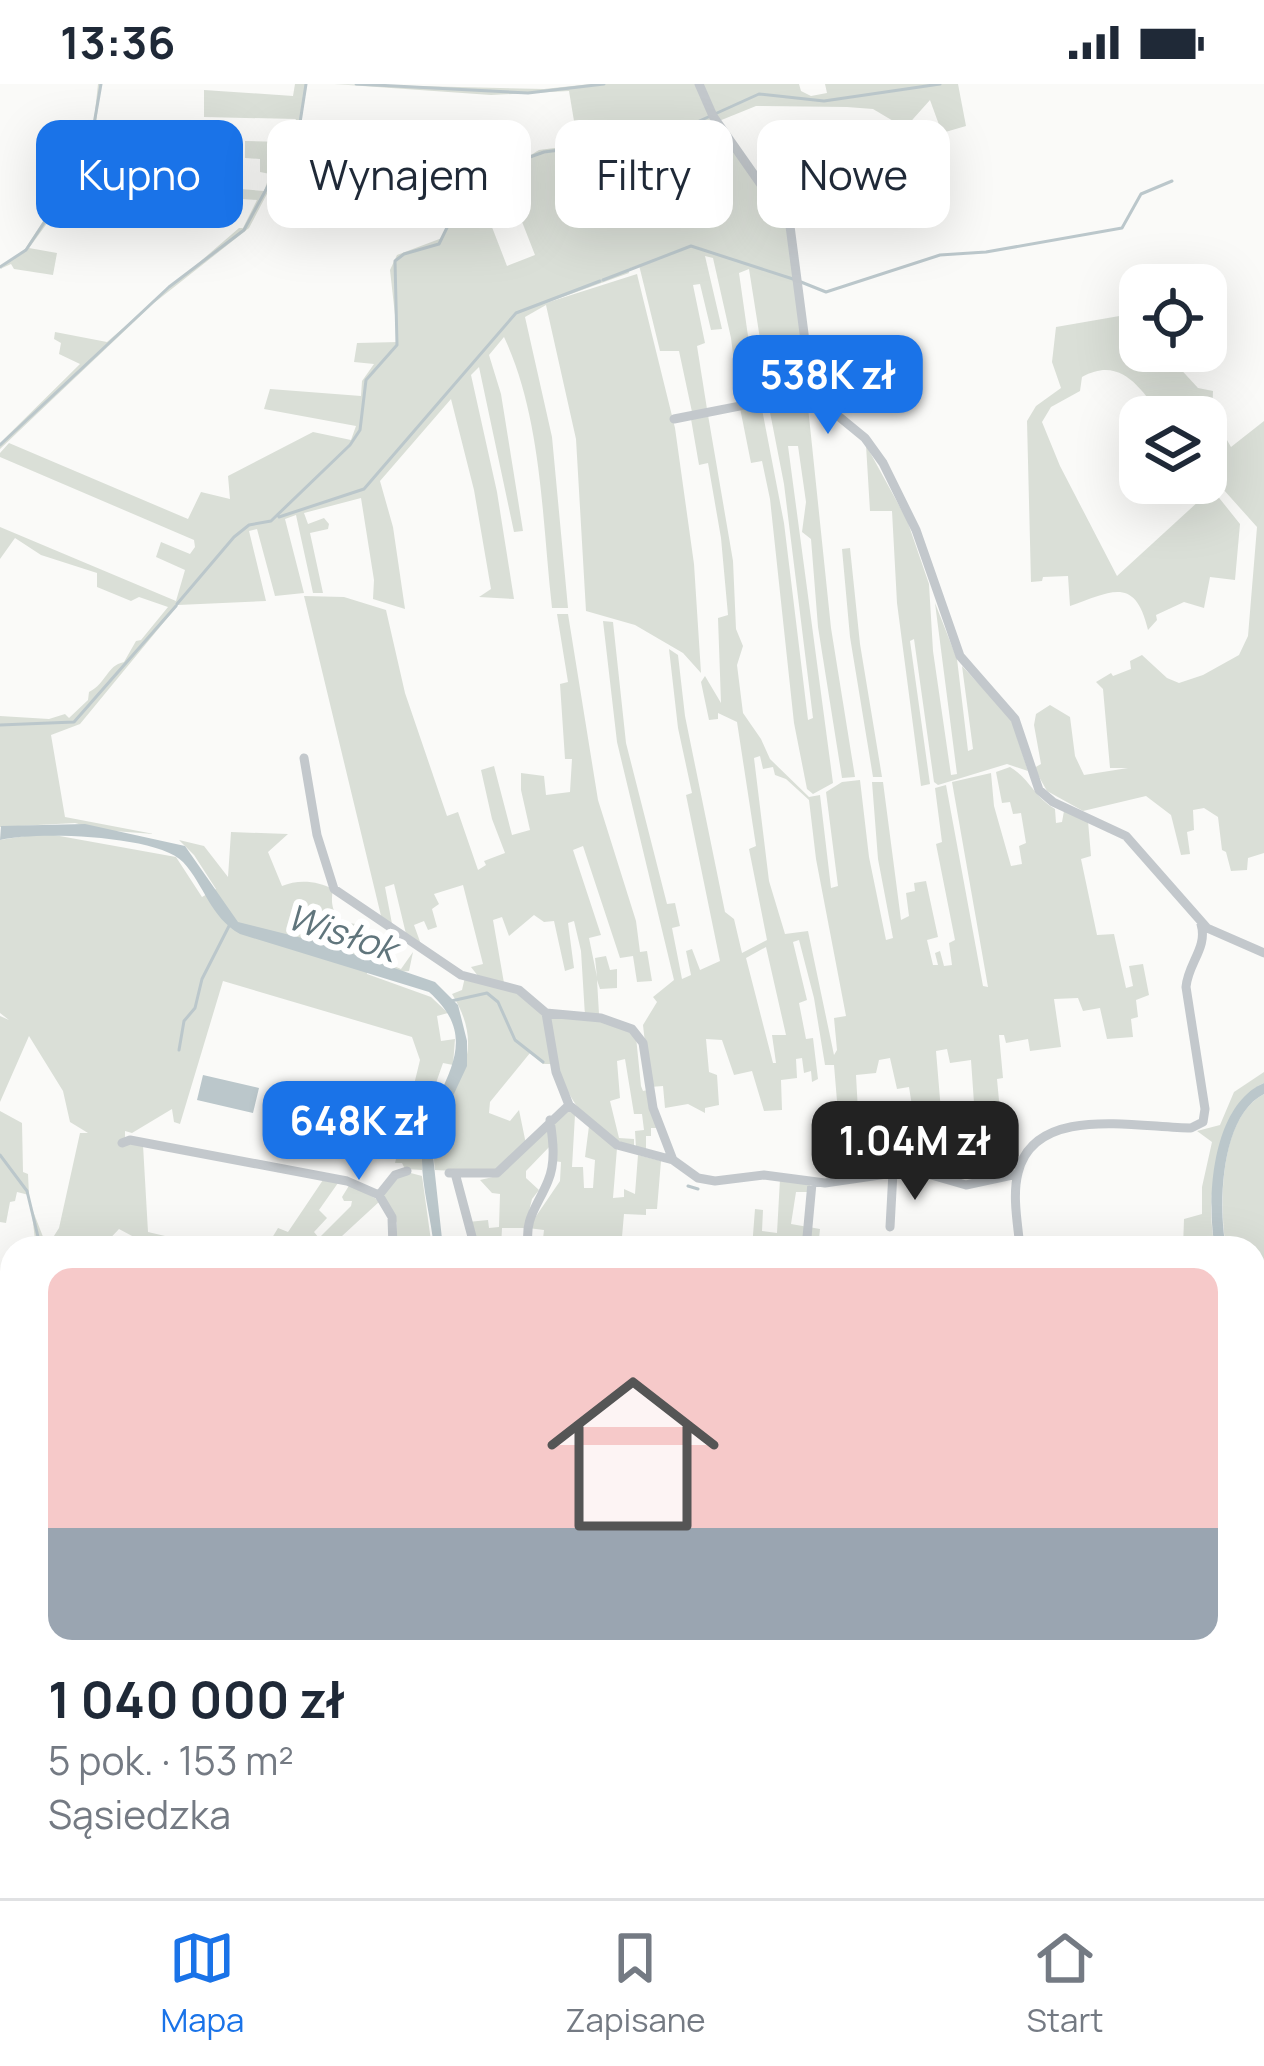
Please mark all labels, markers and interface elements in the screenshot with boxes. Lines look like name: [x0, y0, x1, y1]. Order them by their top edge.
text: 13:36: [60, 11, 175, 73]
chip: Kupno: [36, 120, 243, 228]
chip: Wynajem: [267, 120, 531, 228]
chip: Filtry: [555, 120, 733, 228]
chip: Nowe: [757, 120, 950, 228]
map controls: [1119, 264, 1227, 504]
button: locate: [1119, 264, 1227, 372]
pin: 538K zł: [717, 335, 939, 437]
text: 538K zł: [760, 347, 896, 401]
button: layers: [1119, 396, 1227, 504]
water label: Wisłok: [281, 891, 408, 974]
pin: 648K zł: [248, 1081, 470, 1183]
text: 648K zł: [290, 1093, 428, 1147]
pin: 1.04M zł: [791, 1101, 1039, 1203]
text: 1.04M zł: [839, 1113, 991, 1167]
icon: home: [525, 1346, 741, 1562]
text: 1 040 000 zł: [48, 1664, 345, 1733]
text: 5 pok. · 153 m²: [48, 1733, 294, 1787]
text: Sąsiedzka: [48, 1787, 231, 1841]
tab: Mapa: [160, 1925, 244, 2042]
tab: Zapisane: [565, 1925, 706, 2042]
tab: Start: [1027, 1925, 1104, 2042]

